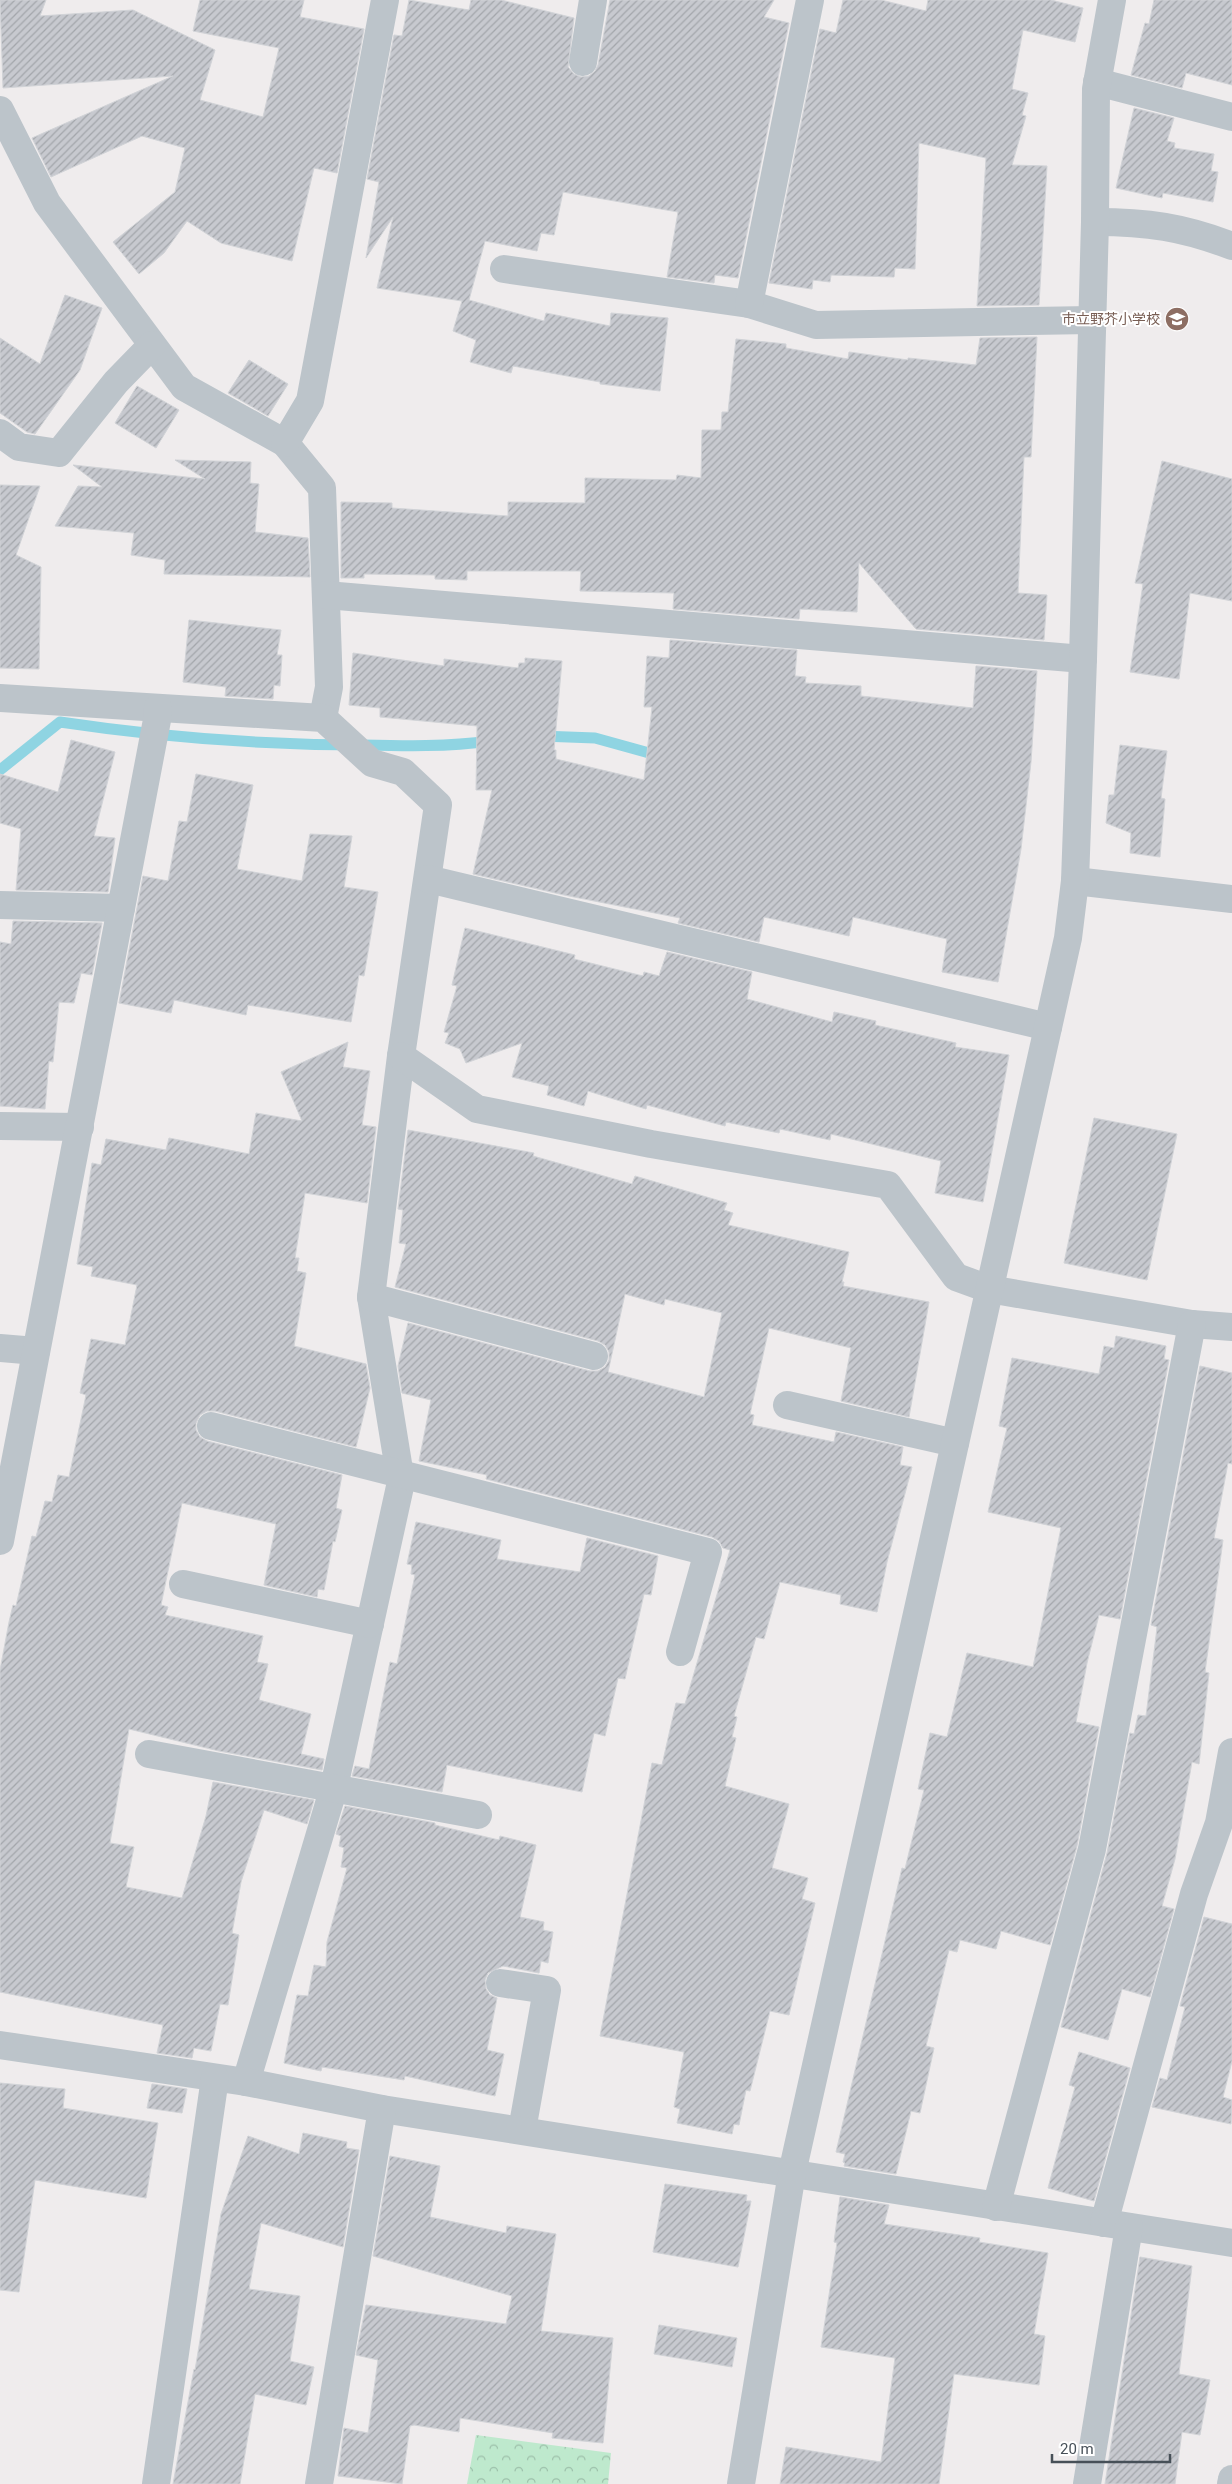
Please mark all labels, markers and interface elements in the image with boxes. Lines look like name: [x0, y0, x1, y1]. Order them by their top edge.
school or university icon: 市立野芥小学校: [1164, 306, 1190, 332]
place label: 市立野芥小学校: [1062, 311, 1160, 327]
scale bar: [1052, 2432, 1170, 2464]
text: 20 m: [1060, 2440, 1094, 2458]

